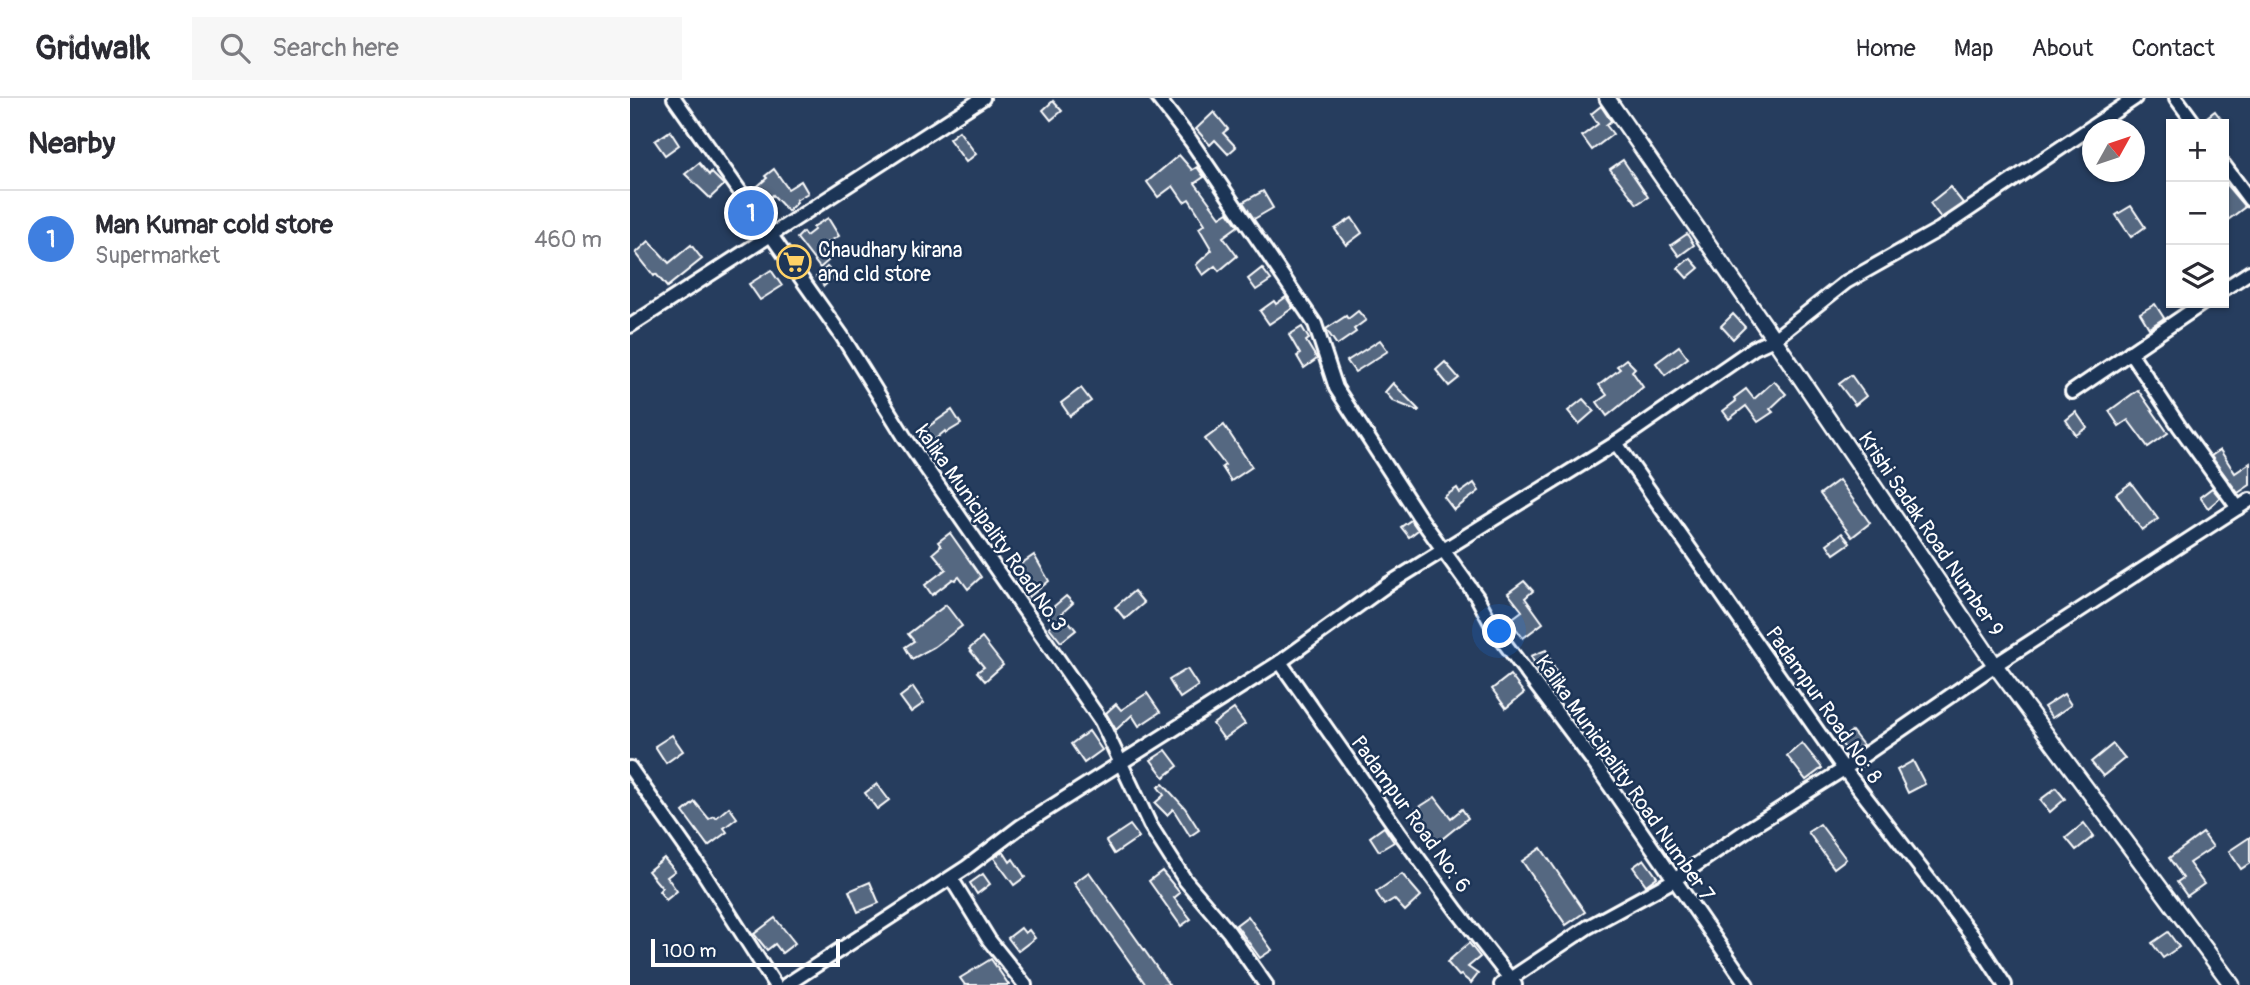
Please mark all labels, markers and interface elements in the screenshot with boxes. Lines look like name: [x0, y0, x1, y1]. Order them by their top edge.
search box: [192, 17, 682, 80]
text: Gridwalk: [35, 28, 150, 69]
icon: search: [216, 29, 254, 67]
text: Search here: [272, 32, 399, 64]
text: Home: [1855, 34, 1916, 63]
text: Map: [1954, 34, 1994, 63]
text: About: [2032, 34, 2094, 63]
text: Contact: [2132, 34, 2215, 63]
north arrow: [2082, 119, 2145, 182]
map controls: [2166, 119, 2229, 308]
button: +: [2166, 119, 2229, 182]
text: Nearby: [28, 125, 115, 162]
button: −: [2166, 182, 2229, 245]
pin: 1: [728, 187, 774, 239]
text: Man Kumar cold store: [95, 209, 333, 241]
text: 1: [47, 225, 56, 254]
text: 460 m: [534, 225, 602, 254]
place label: Chaudhary kirana and cld store: [818, 237, 962, 288]
text: Supermarket: [95, 241, 220, 270]
supermarket icon: Chaudhary kirana and cld store: [775, 243, 813, 281]
button: layers: [2166, 245, 2229, 308]
street label: kalika Municipality Road No.3: [909, 420, 1072, 637]
street label: Krishi Sadak Road Number 9: [1852, 427, 2009, 642]
your location: [1482, 614, 1516, 648]
street label: Padampur Road No: 8: [1759, 621, 1888, 789]
street label: Kalika Municipality Road Number 7: [1529, 650, 1720, 907]
street label: Padampur Road No: 6: [1345, 730, 1477, 898]
scale bar: [651, 936, 840, 968]
text: 100 m: [662, 939, 716, 963]

